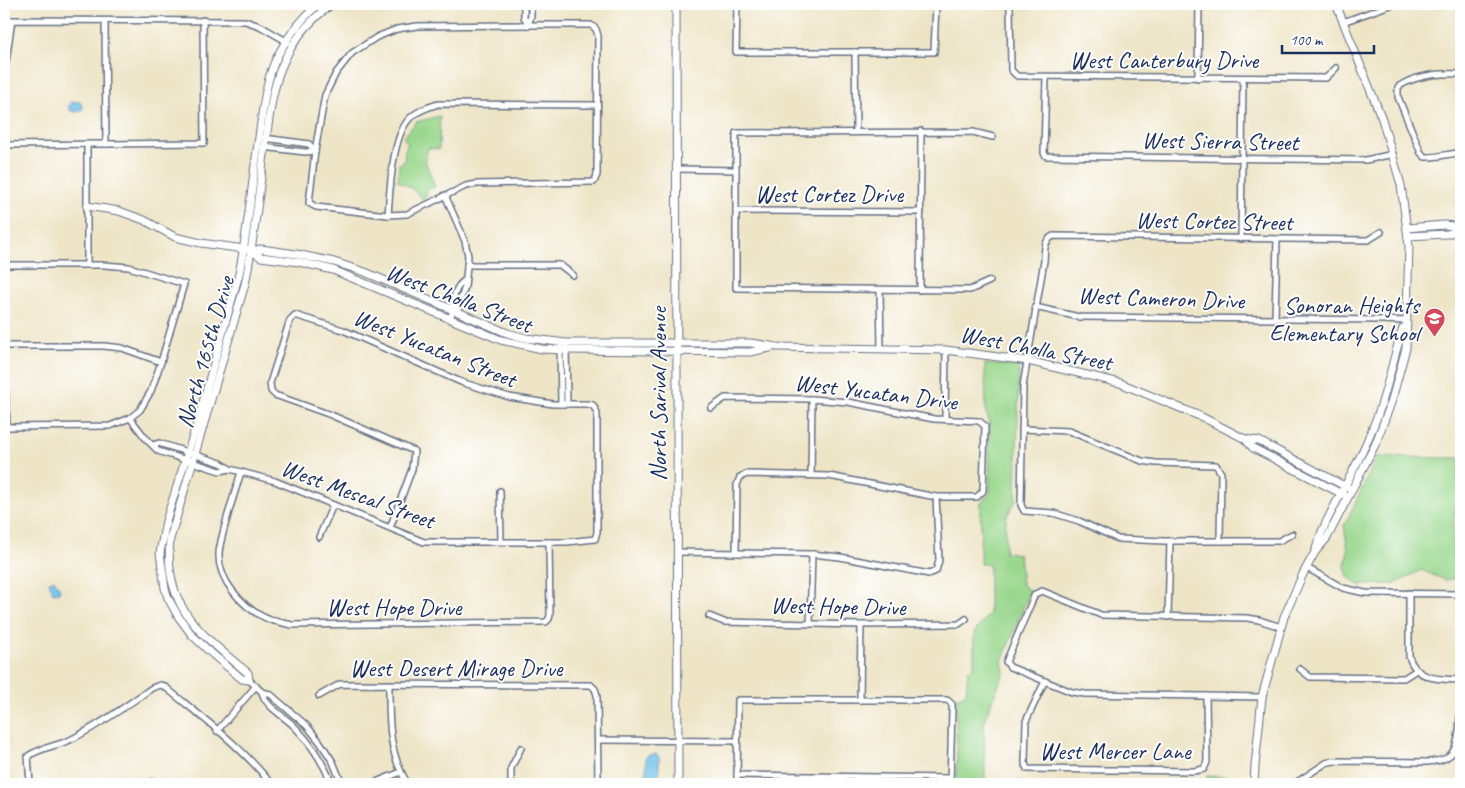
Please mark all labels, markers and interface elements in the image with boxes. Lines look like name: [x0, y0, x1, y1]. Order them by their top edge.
scale bar: [1282, 22, 1375, 54]
text: 100 m: [1290, 31, 1324, 50]
street label: West Canterbury Drive: [1070, 45, 1260, 75]
street label: West Sierra Street: [1142, 125, 1301, 157]
street label: West Cortez Drive: [755, 179, 905, 209]
street label: West Cortez Street: [1135, 205, 1295, 237]
street label: West Cholla Street: [382, 256, 538, 340]
street label: North 165th Drive: [169, 271, 242, 431]
street label: West Cameron Drive: [1077, 280, 1247, 316]
place label: Sonoran Heights Elementary School: [1269, 290, 1423, 348]
street label: West Yucatan Street: [349, 302, 522, 395]
street label: North Sarival Avenue: [643, 305, 673, 481]
school or university icon: Sonoran Heights Elementary School: [1423, 307, 1447, 338]
street label: West Cholla Street: [958, 319, 1116, 378]
street label: West Yucatan Drive: [793, 367, 961, 417]
street label: West Mescal Street: [277, 452, 440, 536]
street label: West Hope Drive: [770, 590, 908, 622]
street label: West Hope Drive: [327, 592, 464, 622]
street label: West Desert Mirage Drive: [350, 653, 564, 683]
street label: West Mercer Lane: [1039, 736, 1193, 766]

